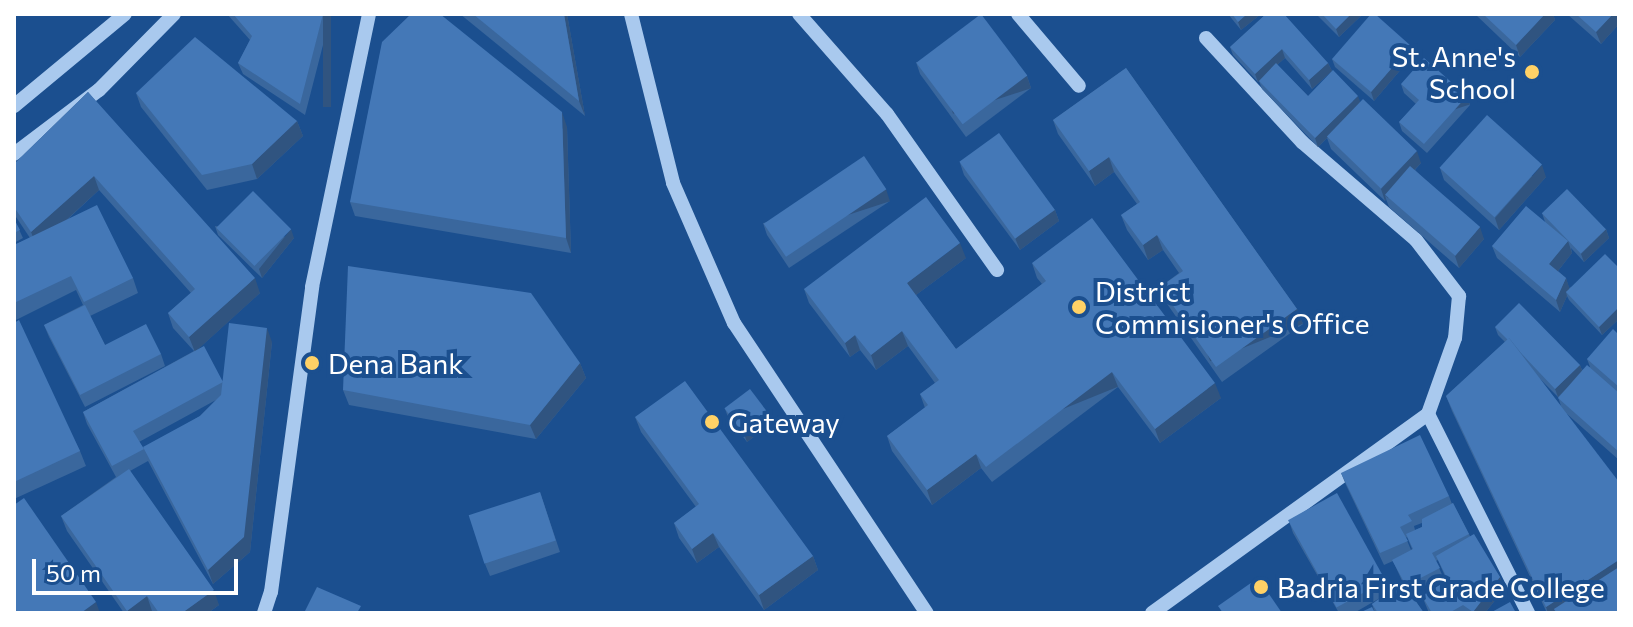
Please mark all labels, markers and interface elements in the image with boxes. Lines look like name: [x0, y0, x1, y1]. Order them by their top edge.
place label: St. Anne's School: [1392, 39, 1516, 105]
marker: St. Anne's School: [1523, 63, 1541, 81]
place label: District Commisioner's Office: [1095, 274, 1370, 340]
marker: District Commisioner's Office: [1070, 298, 1088, 316]
place label: Dena Bank: [328, 346, 463, 380]
marker: Dena Bank: [303, 354, 321, 372]
place label: Gateway: [728, 405, 840, 439]
marker: Gateway: [703, 413, 721, 431]
scale bar: [36, 543, 242, 593]
text: 50 m: [46, 558, 101, 587]
place label: Badria First Grade College: [1277, 570, 1605, 604]
marker: Badria First Grade College: [1252, 578, 1270, 596]

